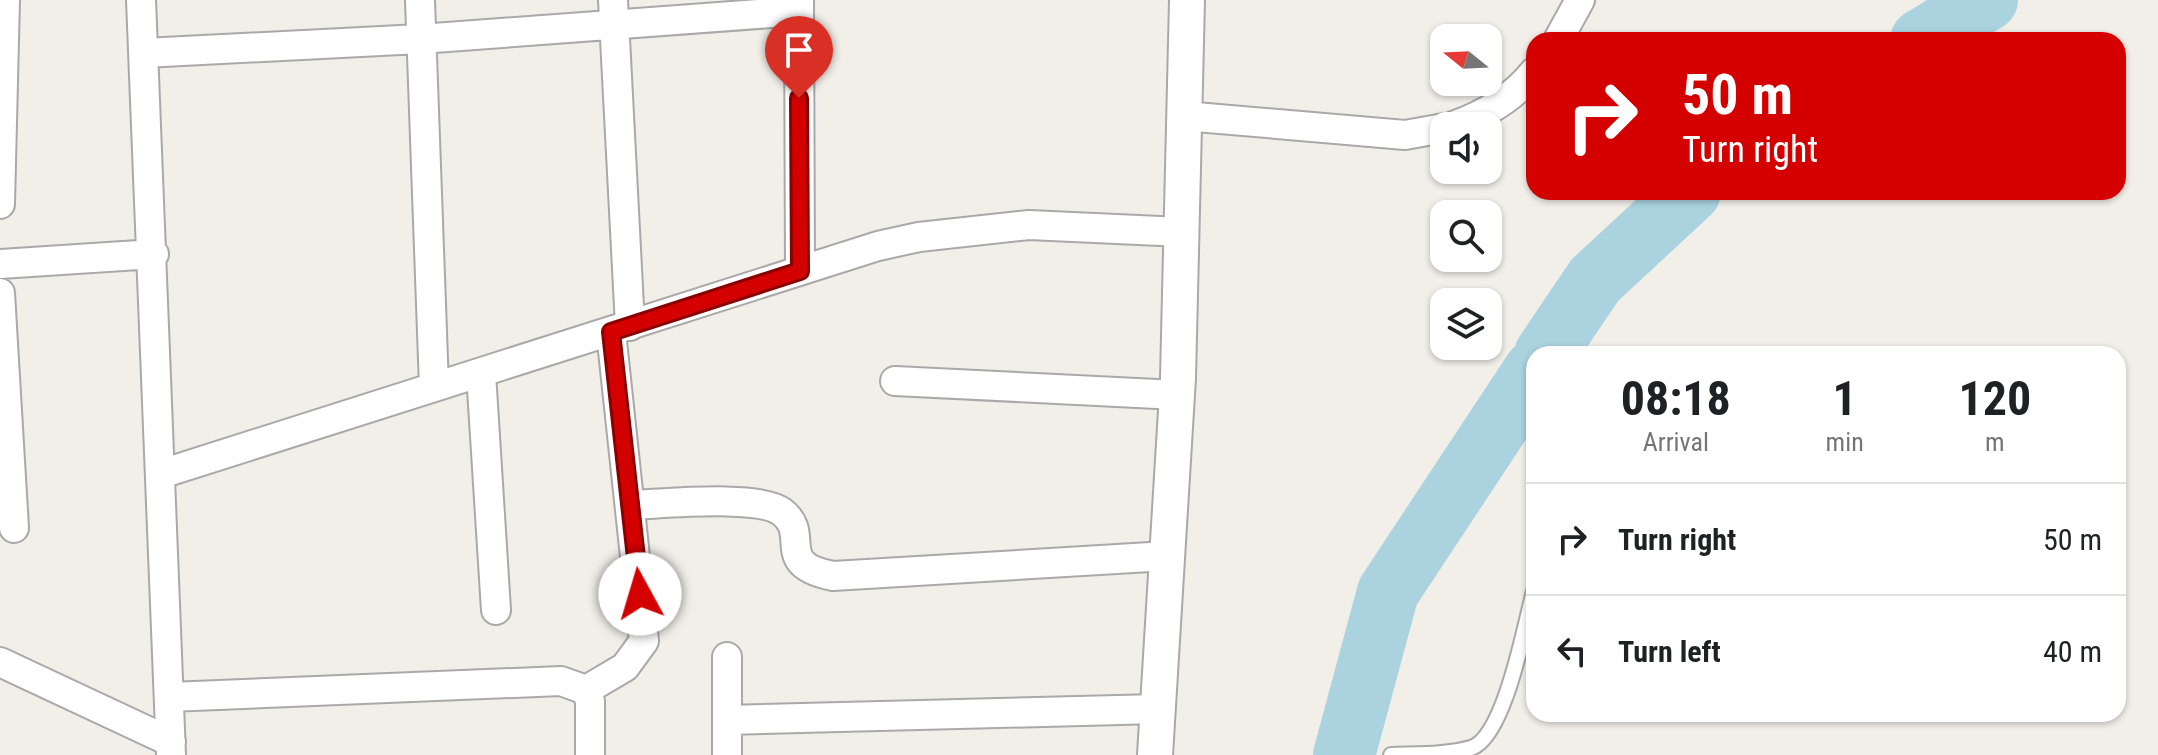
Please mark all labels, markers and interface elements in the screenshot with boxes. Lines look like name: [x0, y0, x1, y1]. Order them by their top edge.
pin: [765, 16, 833, 98]
north arrow: [1430, 24, 1502, 96]
map controls: [1430, 24, 1502, 360]
icon: arrive: [777, 28, 821, 72]
text: 50 m: [1682, 62, 1793, 128]
icon: right: [1550, 64, 1654, 168]
button: sound: [1430, 112, 1502, 184]
text: Turn right: [1682, 129, 1818, 171]
button: search: [1430, 200, 1502, 272]
button: layers: [1430, 288, 1502, 360]
text: 08:18: [1621, 370, 1731, 427]
text: 1: [1833, 370, 1857, 427]
text: 120: [1958, 370, 2031, 427]
text: Arrival: [1643, 427, 1709, 457]
text: min: [1826, 427, 1864, 457]
text: m: [1985, 427, 2005, 457]
icon: right: [1550, 517, 1594, 561]
text: Turn right: [1618, 522, 1736, 557]
text: 50 m: [2043, 522, 2102, 557]
position arrow: [598, 552, 682, 636]
icon: left: [1550, 629, 1594, 673]
text: Turn left: [1618, 634, 1721, 669]
text: 40 m: [2043, 634, 2102, 669]

